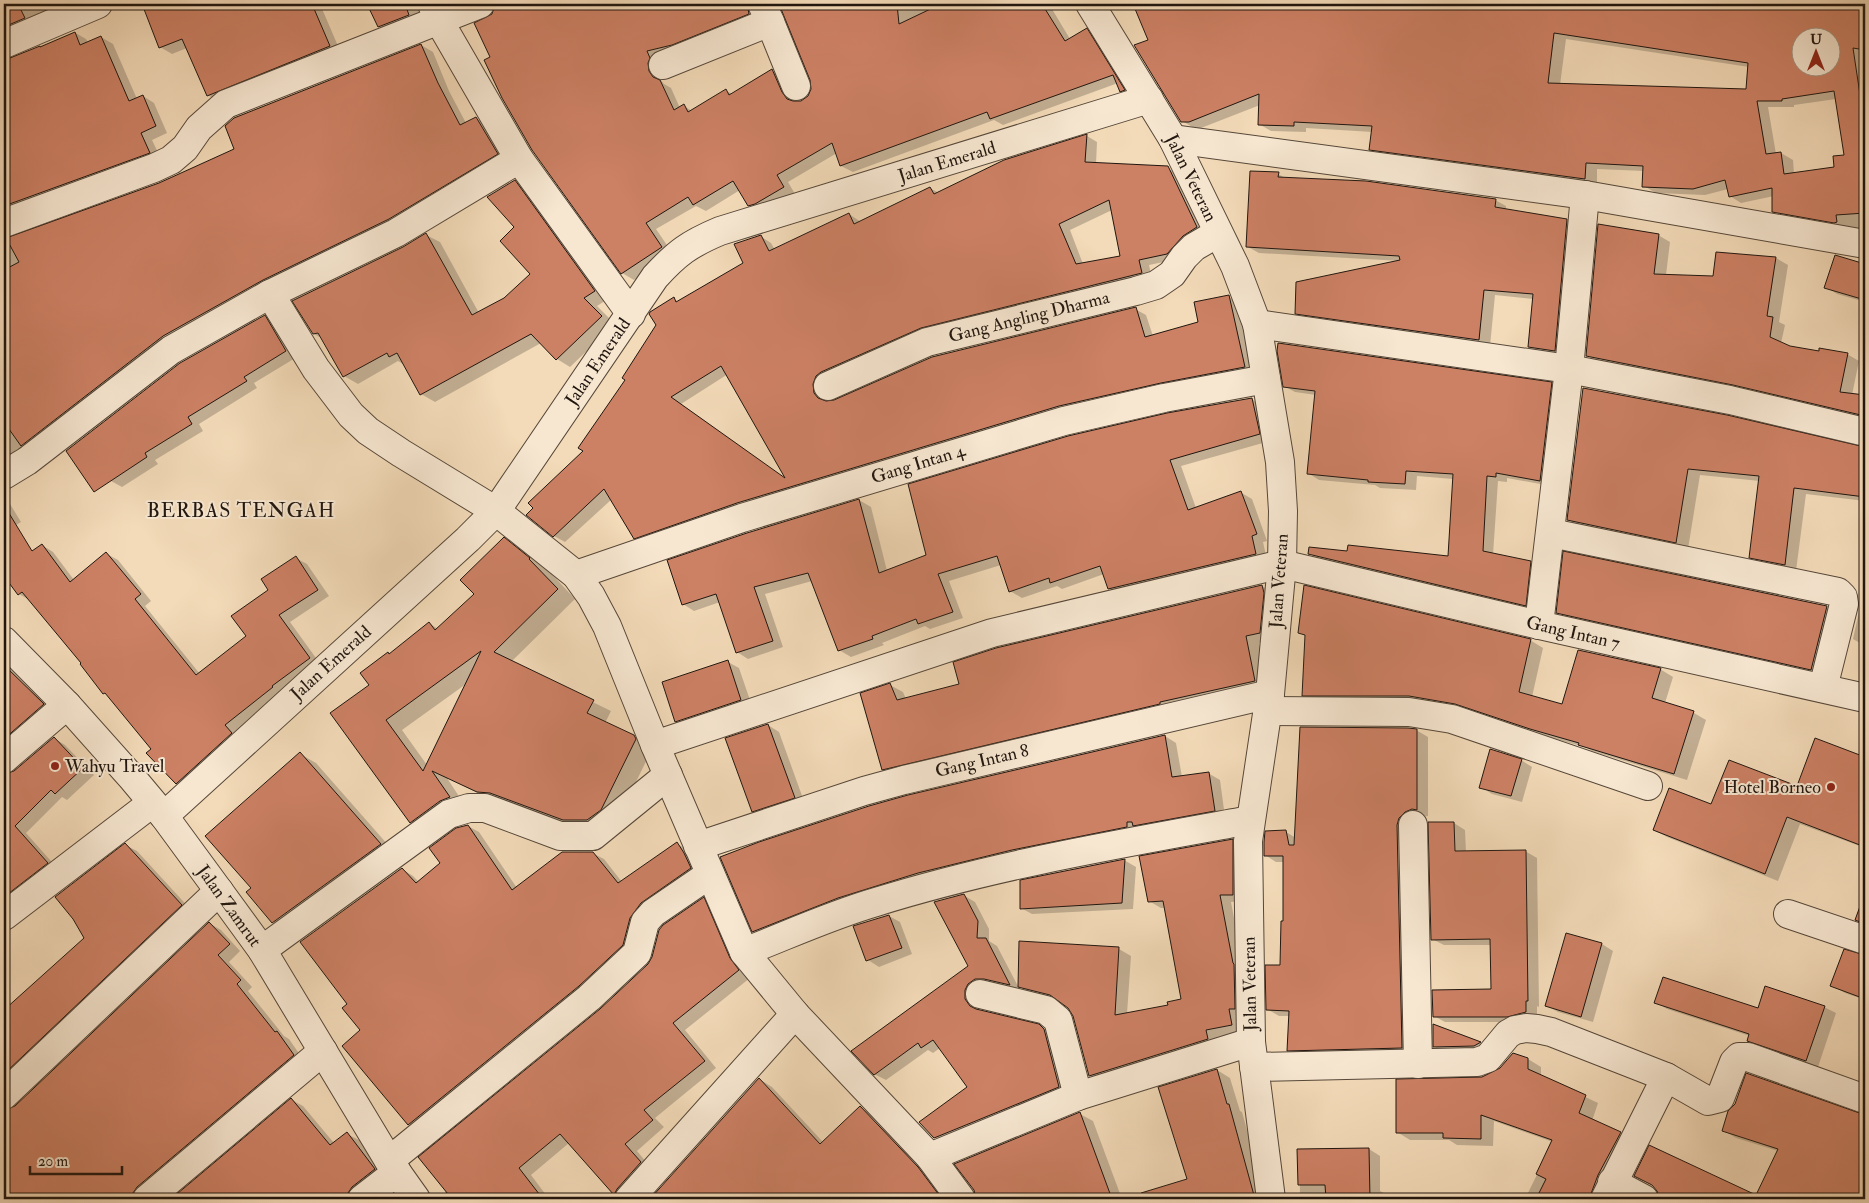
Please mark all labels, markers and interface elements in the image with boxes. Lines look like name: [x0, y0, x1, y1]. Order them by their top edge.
north arrow: [1792, 28, 1842, 78]
text: U: [1810, 31, 1822, 48]
street label: Jalan Veteran: [1159, 129, 1222, 226]
street label: Jalan Emerald: [894, 136, 999, 188]
street label: Gang Angling Dharma: [946, 286, 1112, 348]
street label: Jalan Emerald: [560, 313, 636, 411]
street label: Gang Intan 4: [868, 438, 969, 489]
district label: BERBAS TENGAH: [147, 498, 335, 523]
street label: Jalan Veteran: [1264, 533, 1294, 630]
street label: Gang Intan 7: [1524, 611, 1622, 655]
street label: Jalan Emerald: [285, 620, 376, 706]
street label: Gang Intan 8: [933, 739, 1031, 783]
place label: Wahyu Travel: [64, 755, 165, 778]
marker: Wahyu Travel: [49, 760, 61, 772]
place label: Hotel Borneo: [1723, 776, 1821, 799]
marker: Hotel Borneo: [1825, 781, 1837, 793]
street label: Jalan Zamrut: [191, 860, 267, 952]
street label: Jalan Veteran: [1238, 936, 1262, 1033]
scale bar: [30, 1143, 122, 1175]
text: 20 m: [38, 1152, 68, 1171]

